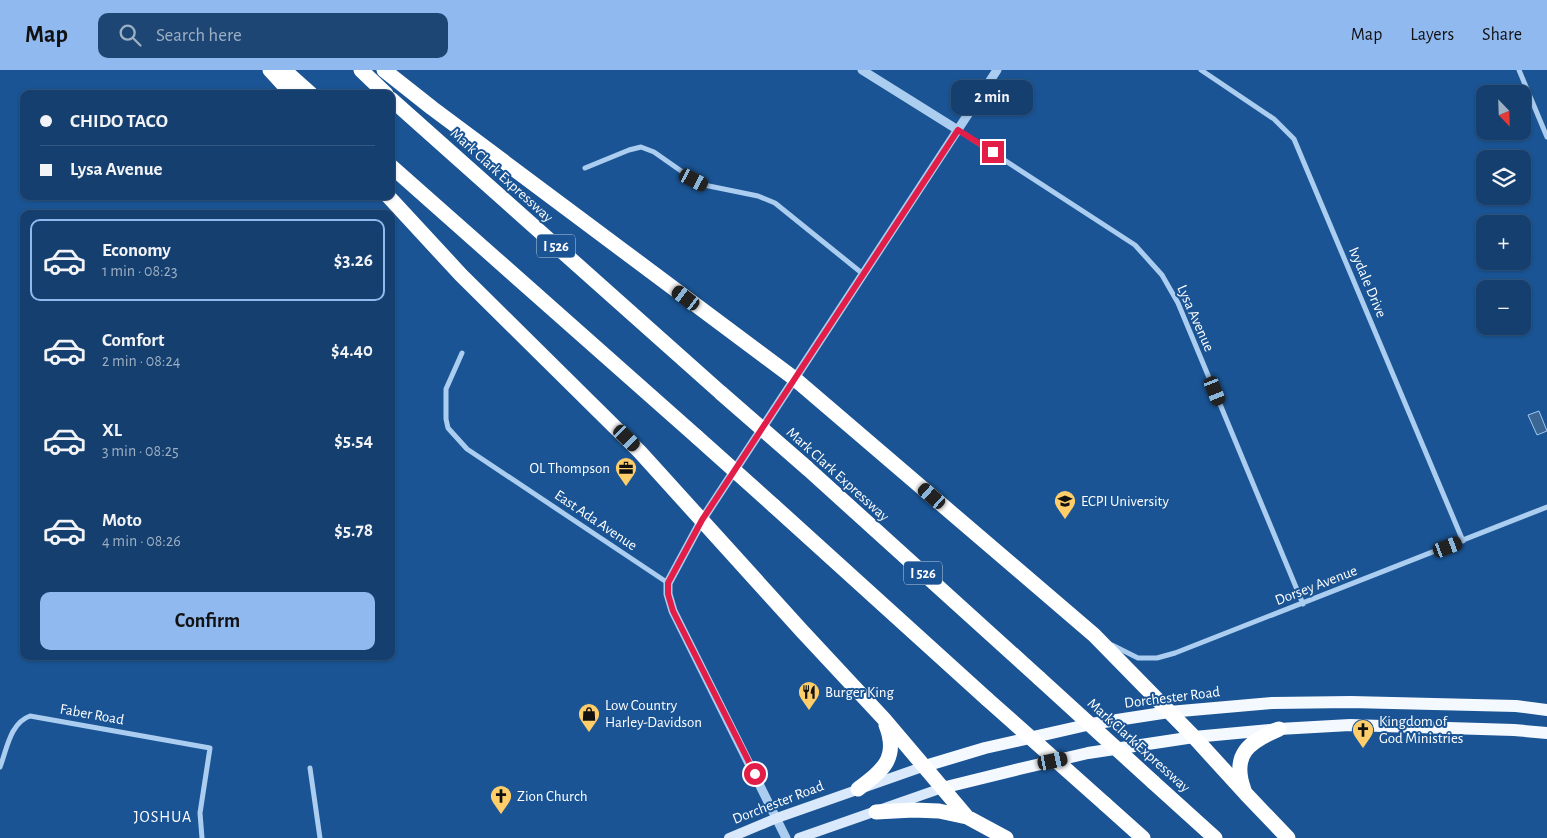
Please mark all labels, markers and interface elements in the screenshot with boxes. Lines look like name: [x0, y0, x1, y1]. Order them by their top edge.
search box: [98, 13, 448, 58]
icon: search: [116, 21, 144, 49]
text: Map: [25, 23, 68, 47]
text: Search here: [156, 26, 242, 45]
text: Map: [1351, 26, 1382, 44]
text: Layers: [1410, 26, 1454, 44]
text: Share: [1482, 26, 1522, 44]
callout: 2 min: [952, 79, 1034, 114]
north arrow: [1476, 85, 1531, 140]
map controls: [1476, 85, 1531, 335]
text: 2 min: [974, 89, 1010, 105]
text: CHIDO TACO: [70, 112, 168, 131]
street label: Mark Clark Expressway: [448, 126, 556, 226]
route end: [982, 141, 1004, 163]
button: layers: [1476, 150, 1531, 205]
text: Lysa Avenue: [70, 160, 163, 179]
car: [677, 167, 710, 193]
button: +: [1476, 215, 1531, 270]
road number: I 526: [537, 235, 575, 258]
icon: car: [42, 238, 87, 283]
text: Economy: [102, 241, 171, 260]
street label: Ivydale Drive: [1346, 245, 1389, 320]
text: $3.26: [334, 251, 373, 270]
text: 1 min · 08:23: [102, 263, 178, 279]
button: −: [1476, 280, 1531, 335]
car: [669, 283, 702, 313]
street label: Lysa Avenue: [1174, 283, 1217, 354]
icon: car: [42, 328, 87, 373]
text: Comfort: [102, 331, 164, 350]
text: $4.40: [331, 341, 373, 360]
text: 2 min · 08:24: [102, 353, 180, 369]
car: [1202, 374, 1227, 408]
icon: car: [42, 418, 87, 463]
text: XL: [102, 421, 122, 440]
car: [611, 422, 642, 454]
street label: Mark Clark Expressway: [784, 425, 892, 525]
text: $5.54: [334, 431, 373, 450]
text: 3 min · 08:25: [102, 443, 179, 459]
office icon: OL Thompson: [614, 456, 638, 487]
place label: OL Thompson: [529, 461, 610, 476]
car: [915, 480, 948, 512]
street label: East Ada Avenue: [552, 487, 640, 554]
school or university icon: ECPI University: [1053, 489, 1077, 520]
place label: ECPI University: [1081, 494, 1169, 509]
icon: car: [42, 508, 87, 553]
text: Moto: [102, 511, 142, 530]
text: $5.78: [334, 521, 373, 540]
text: 4 min · 08:26: [102, 533, 181, 549]
car: [1431, 535, 1464, 559]
road number: I 526: [904, 562, 942, 584]
street label: Dorsey Avenue: [1273, 563, 1359, 608]
button: Confirm: [40, 592, 375, 650]
restaurant icon: Burger King: [797, 680, 821, 711]
street label: Dorchester Road: [1123, 684, 1221, 711]
place label: Burger King: [825, 685, 895, 700]
street label: Mark Clark Expressway: [1085, 696, 1193, 796]
place label: Low Country Harley-Davidson: [605, 698, 702, 730]
street label: Faber Road: [59, 701, 125, 728]
shop icon: Low Country Harley-Davidson: [577, 702, 601, 733]
place label: Kingdom of God Ministries: [1379, 714, 1463, 746]
church icon: Kingdom of God Ministries: [1351, 718, 1375, 749]
car: [1036, 751, 1069, 771]
route start: [744, 763, 766, 785]
street label: Dorchester Road: [730, 778, 826, 827]
church icon: Zion Church: [489, 784, 513, 815]
place label: Zion Church: [517, 789, 588, 804]
district label: JOSHUA: [134, 809, 192, 825]

